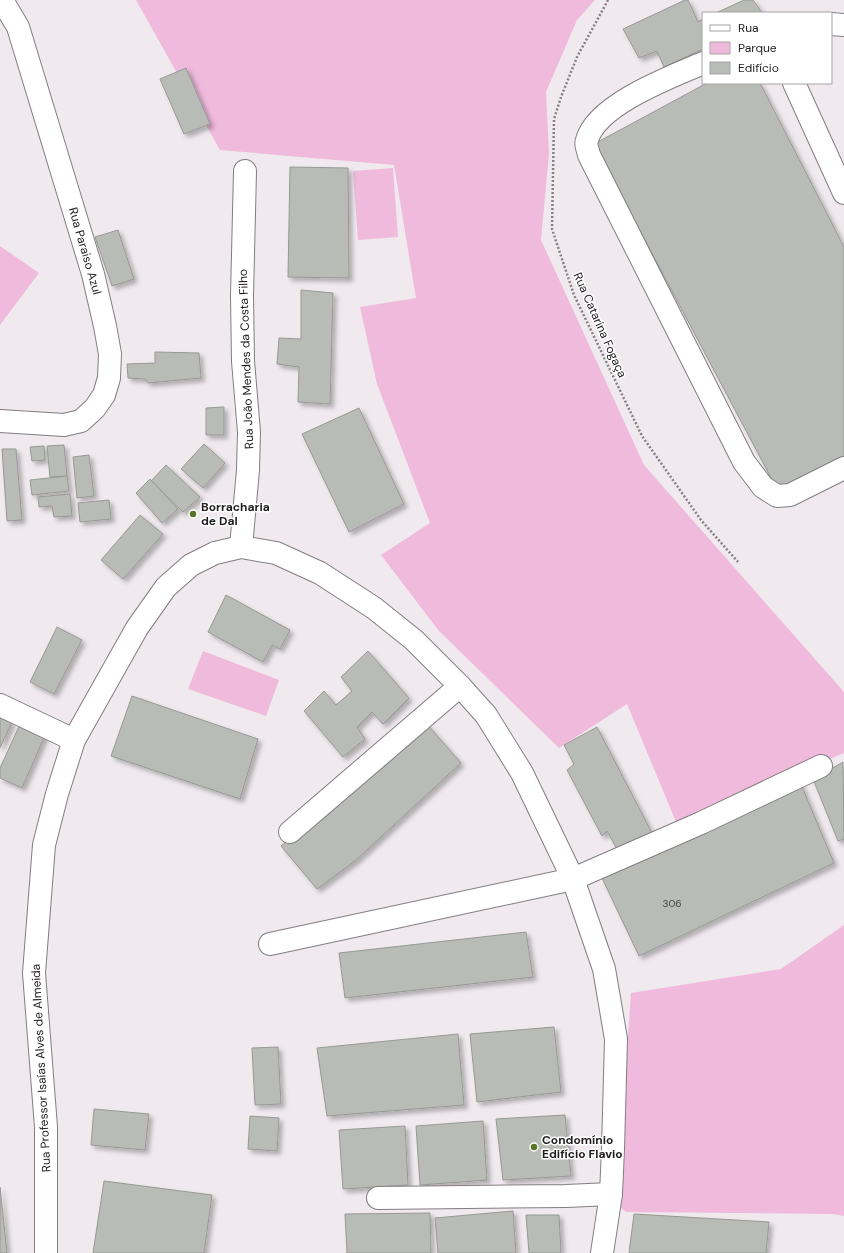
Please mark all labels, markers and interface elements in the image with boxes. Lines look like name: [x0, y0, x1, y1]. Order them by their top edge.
legend: [702, 12, 832, 84]
text: Rua: [738, 20, 759, 36]
text: Parque: [738, 40, 777, 56]
text: Edifício: [738, 60, 779, 76]
street label: Rua Paraiso Azul: [65, 205, 105, 297]
street label: Rua João Mendes da Costa Filho: [235, 269, 257, 449]
street label: Rua Catarina Fogaça: [570, 270, 630, 380]
place label: Borracharia de Dal: [201, 499, 270, 529]
marker: Borracharia de Dal: [188, 509, 198, 519]
house number: 306: [662, 897, 682, 910]
street label: Rua Professor Isaías Alves de Almeida: [28, 963, 54, 1173]
place label: Condomínio Edifício Flavio: [542, 1132, 623, 1162]
marker: Condomínio Edifício Flavio: [529, 1142, 539, 1152]

